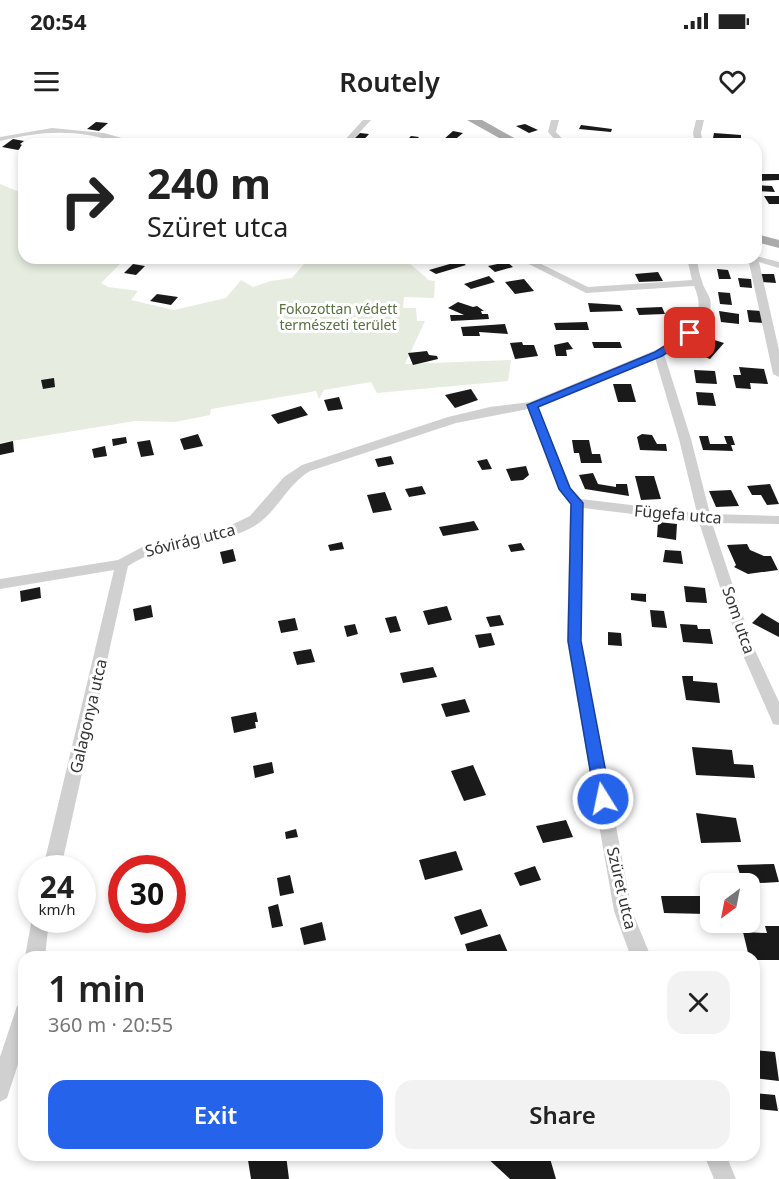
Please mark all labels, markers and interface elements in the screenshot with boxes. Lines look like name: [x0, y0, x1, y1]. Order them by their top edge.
text: 20:54: [30, 6, 87, 36]
text: Routely: [339, 63, 440, 100]
icon: menu: [30, 65, 63, 98]
icon: heart: [716, 65, 749, 98]
text: 240 m: [147, 154, 271, 211]
icon: right: [48, 162, 126, 240]
text: Szüret utca: [147, 208, 288, 245]
park label: Fokozottan védett természeti terület: [279, 299, 397, 334]
pin: [664, 307, 715, 358]
icon: arrive: [673, 316, 706, 349]
street label: Fügefa utca: [633, 499, 723, 529]
street label: Sóvirág utca: [143, 518, 237, 562]
street label: Som utca: [717, 583, 761, 657]
street label: Galagonya utca: [64, 657, 112, 775]
position arrow: [571, 767, 635, 831]
street label: Szüret utca: [602, 845, 642, 931]
speed limit sign: 30: [108, 855, 186, 933]
text: 24: [40, 866, 74, 907]
north arrow: [700, 873, 760, 933]
map controls: [700, 873, 760, 933]
text: km/h: [39, 899, 75, 919]
text: 1 min: [48, 964, 146, 1013]
button: close: [667, 971, 730, 1034]
text: 360 m · 20:55: [48, 1011, 173, 1038]
button: Exit: [48, 1080, 383, 1149]
button: Share: [395, 1080, 730, 1149]

